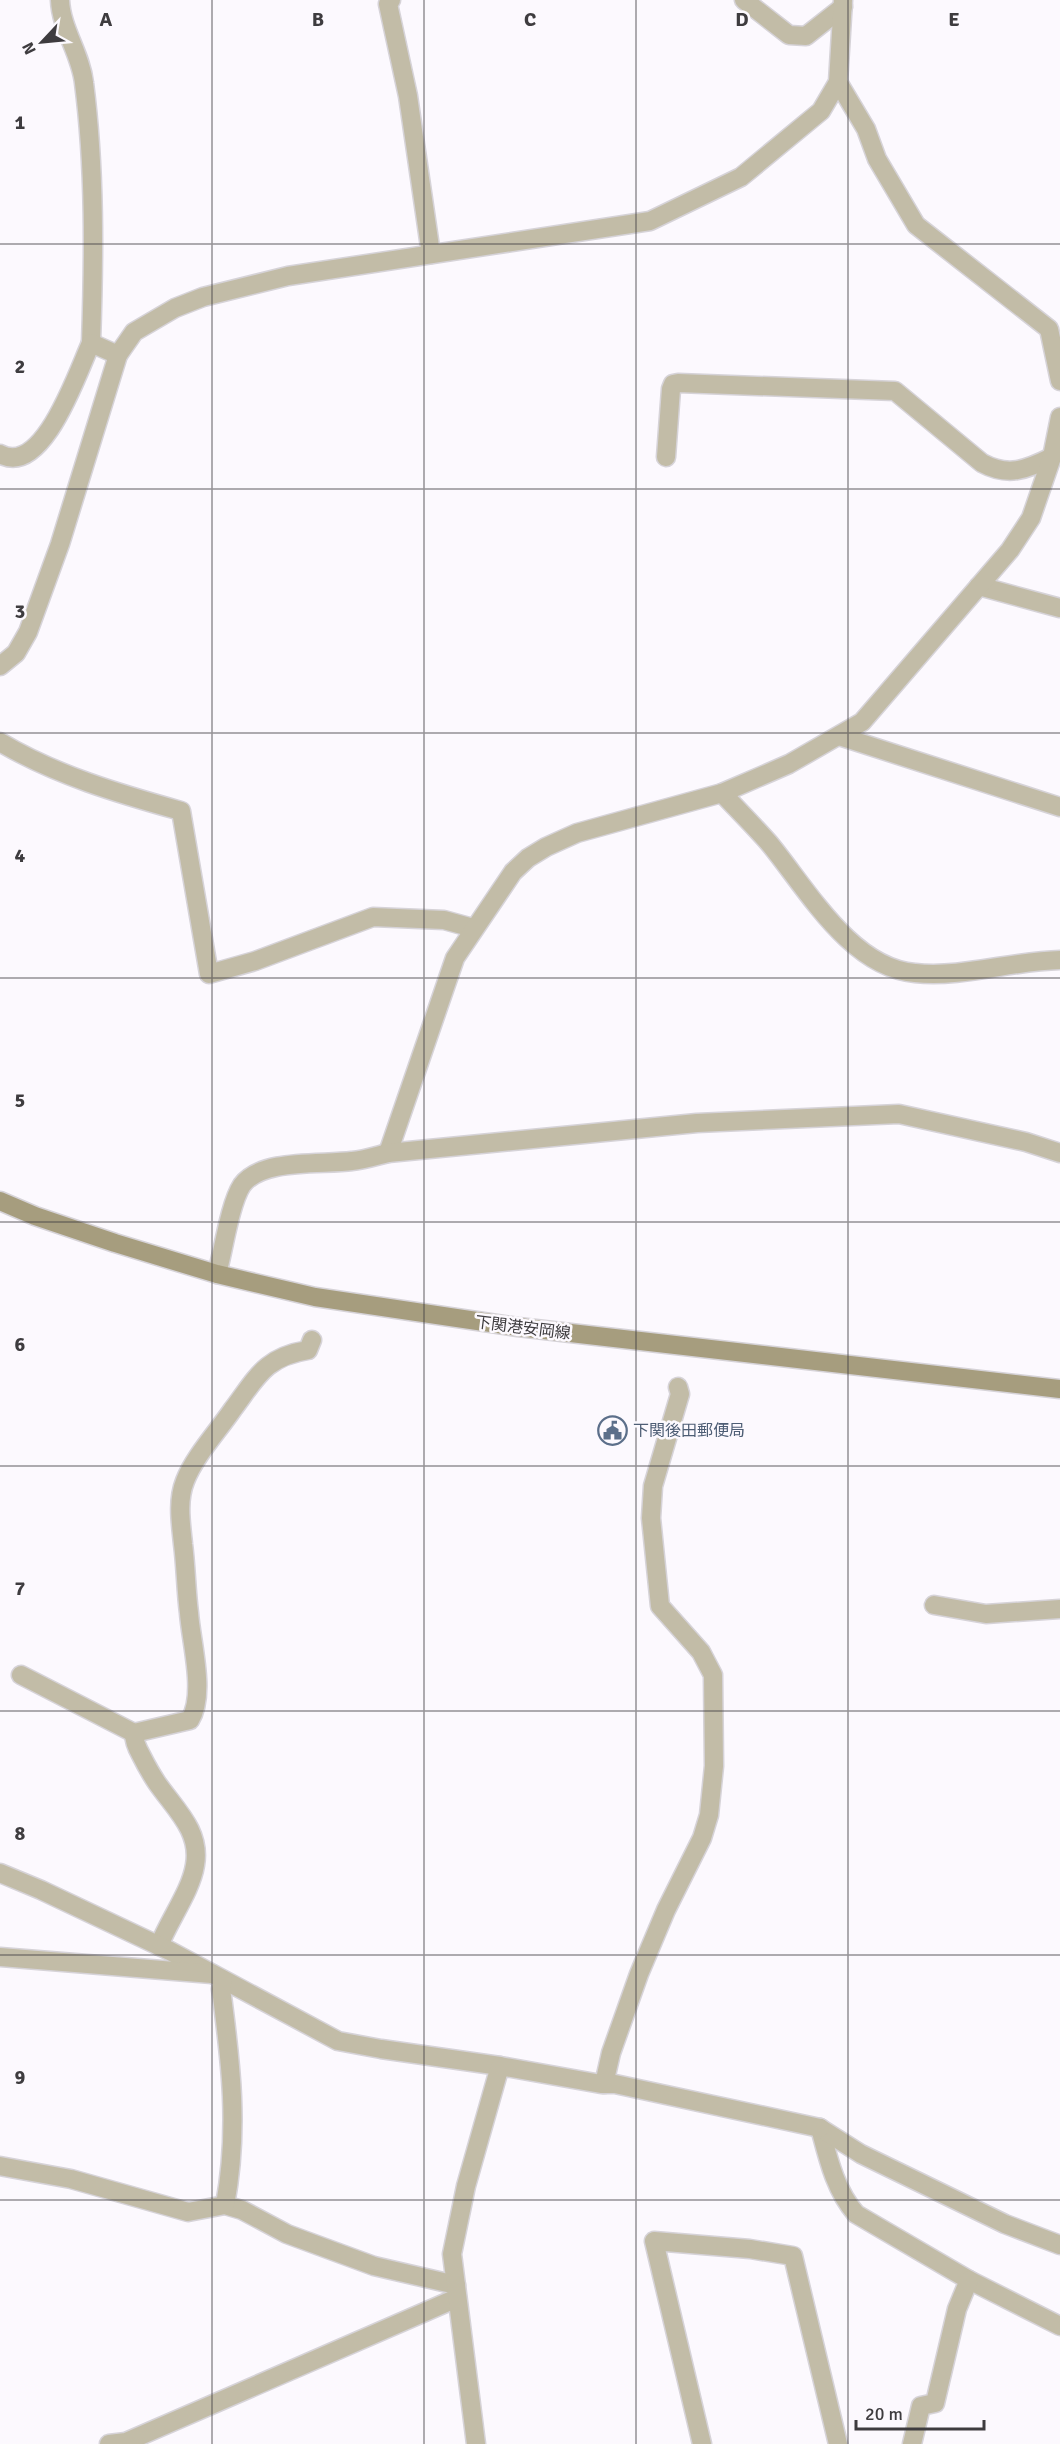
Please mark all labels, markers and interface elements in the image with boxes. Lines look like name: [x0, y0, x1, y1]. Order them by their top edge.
text: A: [100, 7, 113, 32]
text: B: [312, 7, 324, 32]
text: C: [524, 7, 536, 32]
text: D: [735, 7, 749, 32]
text: E: [948, 7, 960, 32]
north arrow: [12, 12, 72, 72]
text: N: [18, 39, 41, 58]
text: 1: [15, 110, 26, 135]
text: 2: [15, 354, 25, 379]
text: 3: [15, 599, 25, 624]
text: 4: [15, 843, 26, 868]
text: 5: [15, 1088, 25, 1113]
street label: 下関港安岡線: [474, 1312, 572, 1344]
text: 6: [15, 1332, 26, 1357]
public building icon: 下関後田郵便局: [596, 1414, 628, 1446]
place label: 下関後田郵便局: [633, 1421, 745, 1441]
text: 7: [15, 1576, 26, 1601]
text: 8: [15, 1821, 26, 1846]
text: 9: [15, 2065, 26, 2090]
scale bar: [856, 2393, 984, 2431]
text: 20 m: [865, 2403, 903, 2425]

